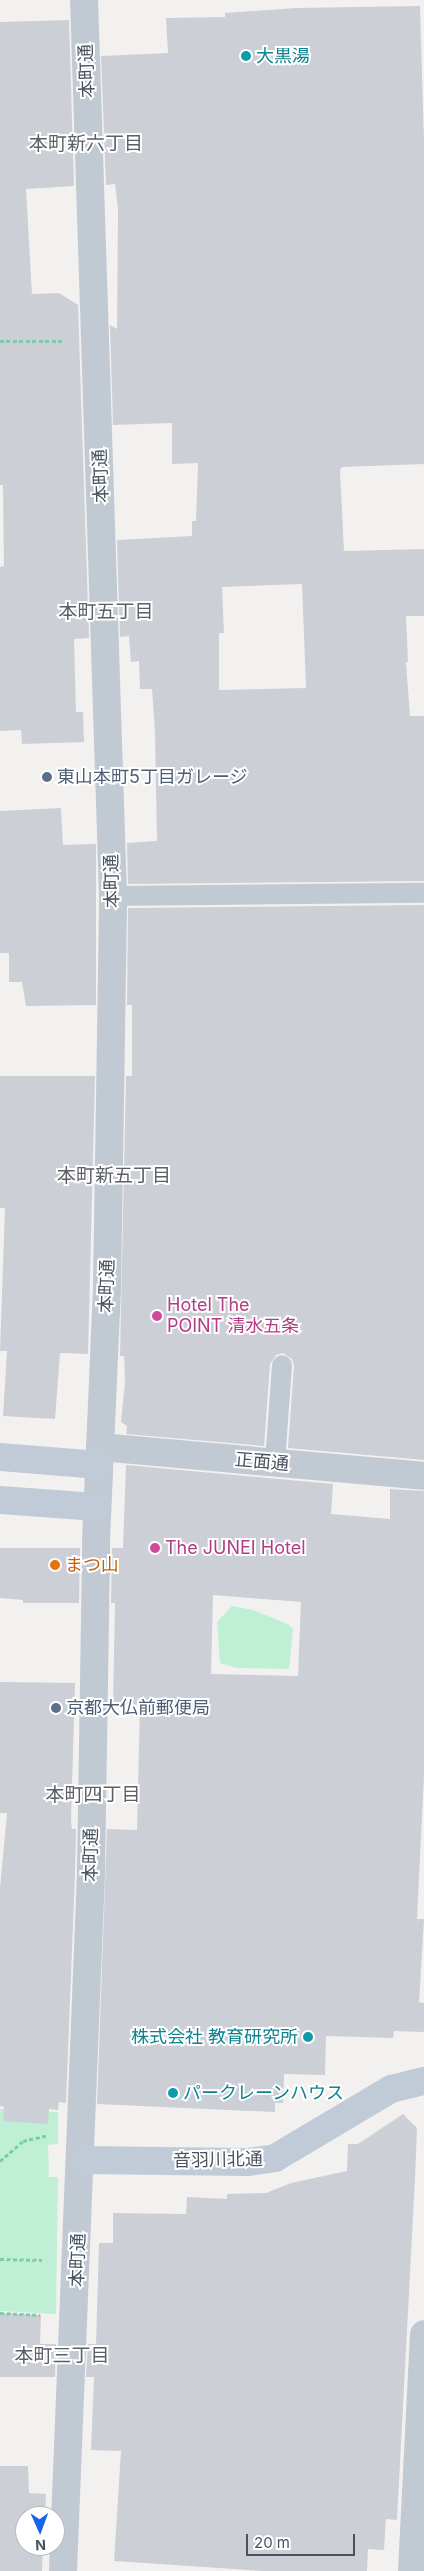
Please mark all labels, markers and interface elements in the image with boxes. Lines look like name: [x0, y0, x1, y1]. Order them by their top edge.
street label: 本町通: [75, 44, 99, 98]
place label: 大黒湯: [256, 45, 310, 67]
marker: 大黒湯: [240, 50, 252, 62]
district label: 本町新六丁目: [29, 133, 143, 155]
street label: 本町通: [89, 449, 113, 503]
district label: 本町五丁目: [59, 601, 153, 623]
place label: 東山本町5丁目ガレージ: [57, 766, 248, 788]
marker: 東山本町5丁目ガレージ: [41, 771, 53, 783]
street label: 本町通: [101, 854, 123, 908]
district label: 本町新五丁目: [57, 1165, 171, 1187]
street label: 本町通: [95, 1259, 119, 1313]
place label: Hotel The POINT 清水五条: [167, 1295, 299, 1338]
marker: Hotel The POINT 清水五条: [151, 1310, 163, 1322]
street label: 正面通: [234, 1449, 290, 1475]
place label: The JUNEI Hotel: [165, 1537, 306, 1559]
marker: The JUNEI Hotel: [149, 1542, 161, 1554]
place label: まつ山: [65, 1554, 119, 1576]
marker: まつ山: [49, 1559, 61, 1571]
place label: 京都大仏前郵便局: [66, 1697, 210, 1719]
marker: 京都大仏前郵便局: [50, 1702, 62, 1714]
district label: 本町四丁目: [46, 1784, 140, 1806]
street label: 本町通: [80, 1828, 102, 1882]
place label: 株式会社 教育研究所: [131, 2026, 298, 2048]
marker: 株式会社 教育研究所: [302, 2031, 314, 2043]
place label: パークレーンハウス: [183, 2082, 345, 2104]
marker: パークレーンハウス: [167, 2087, 179, 2099]
street label: 音羽川北通: [173, 2148, 263, 2172]
street label: 本町通: [66, 2233, 90, 2287]
district label: 本町三丁目: [15, 2345, 109, 2367]
north arrow: [15, 2506, 65, 2556]
scale bar: [249, 2524, 358, 2556]
text: 20 m: [254, 2533, 290, 2552]
text: N: [35, 2537, 46, 2554]

